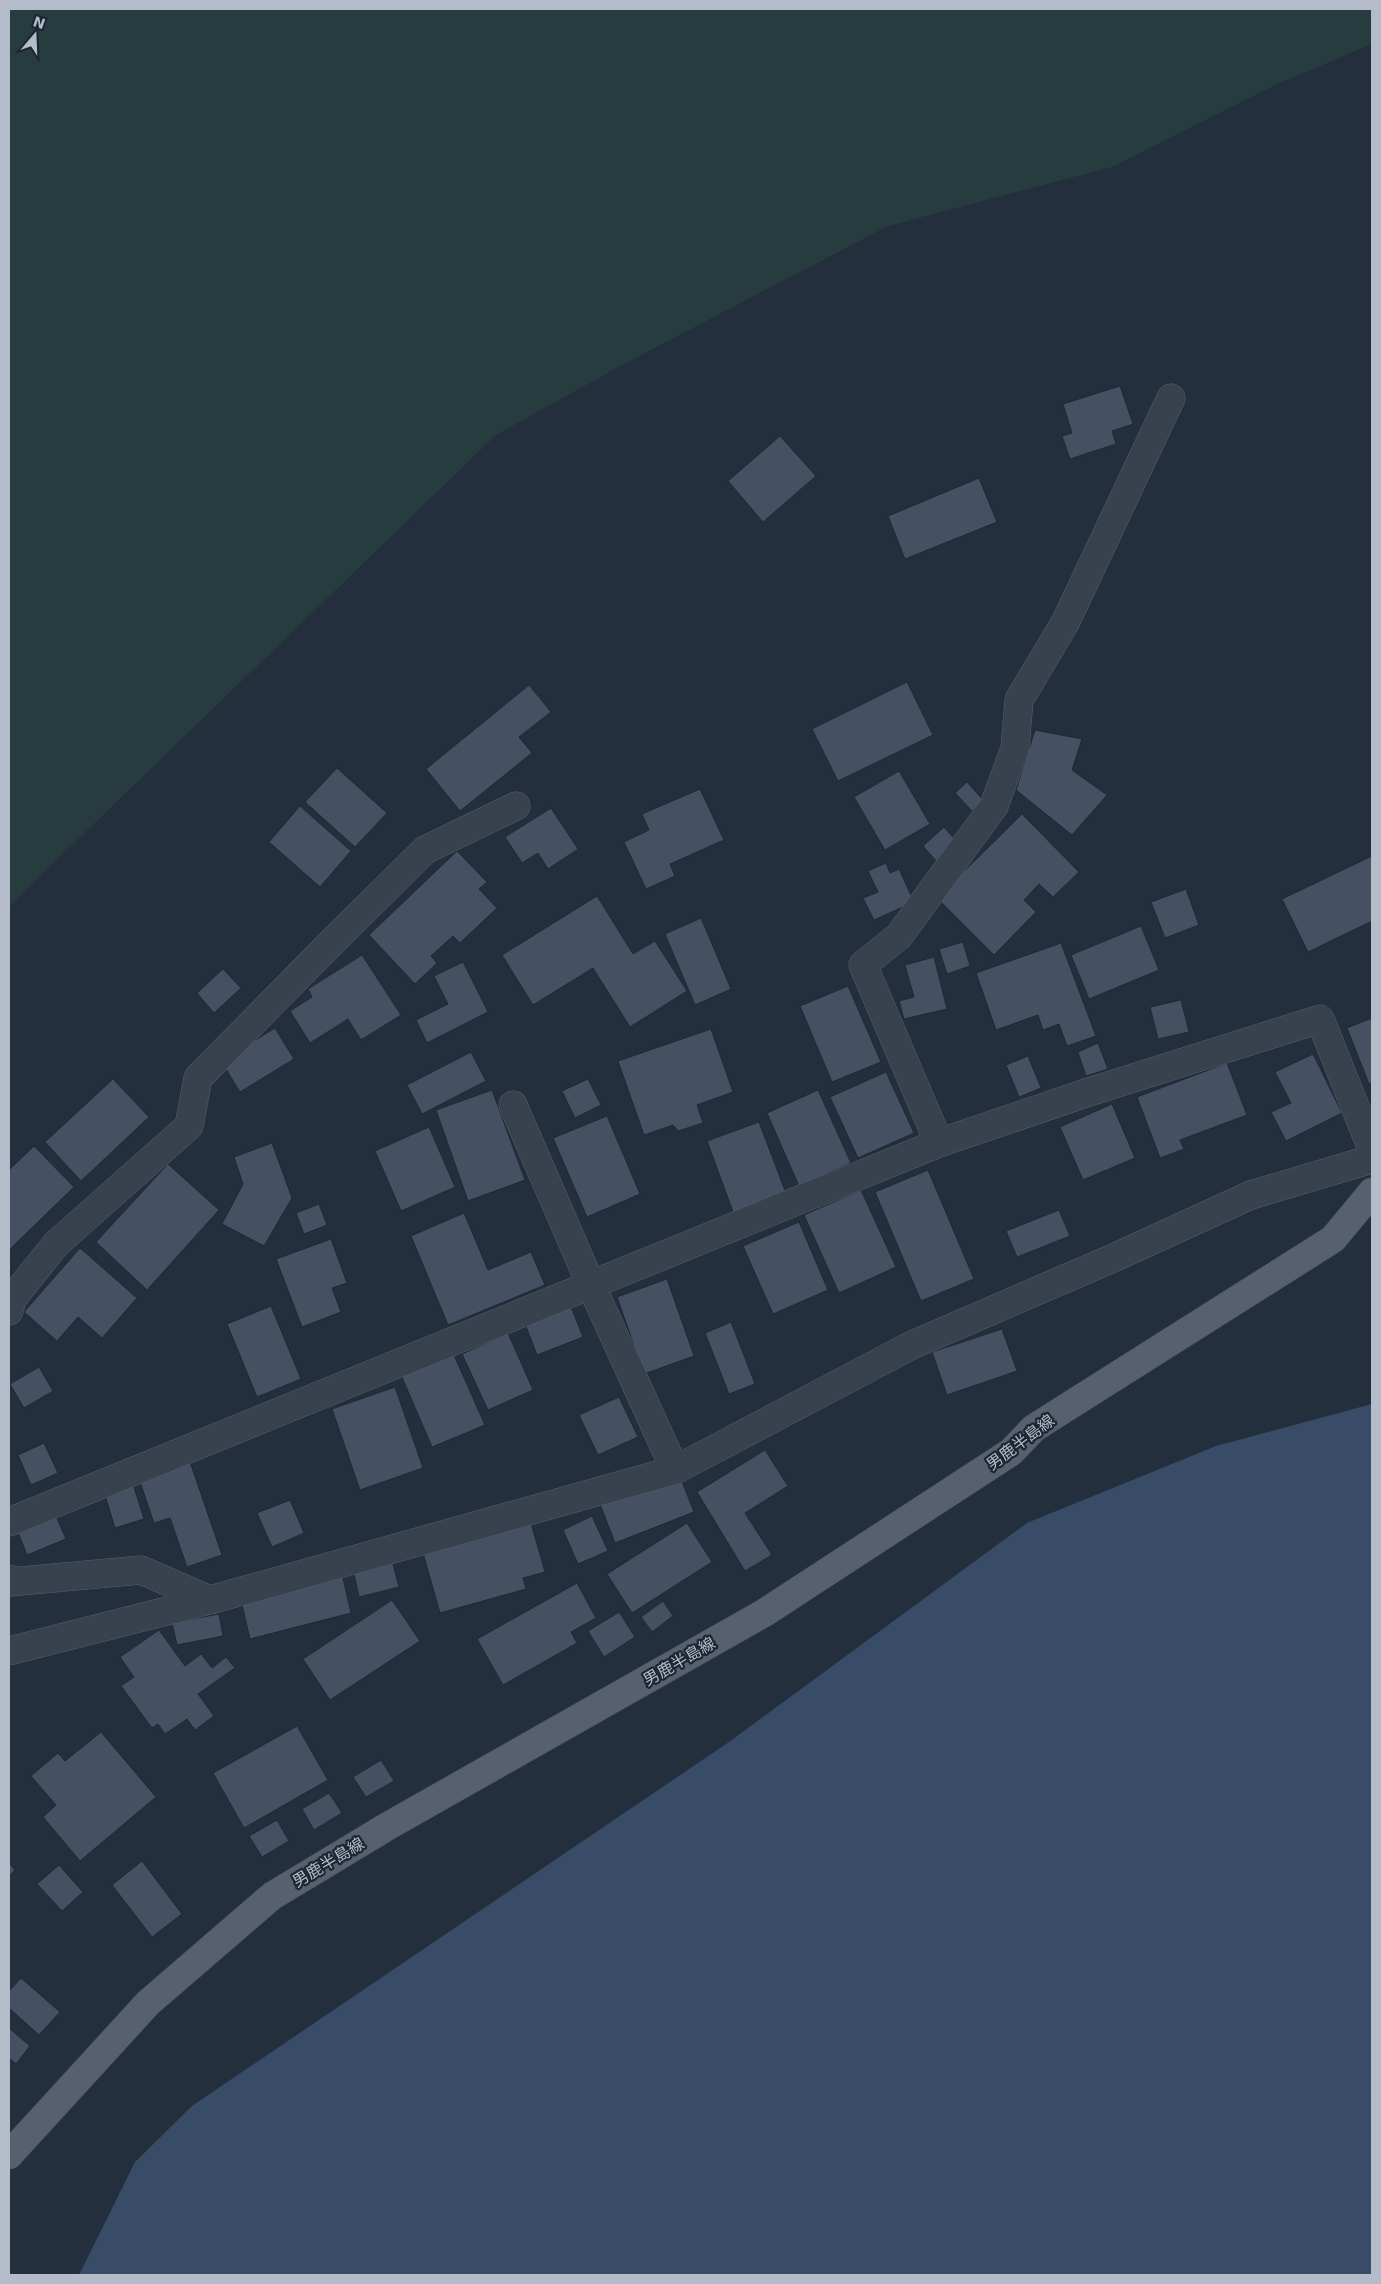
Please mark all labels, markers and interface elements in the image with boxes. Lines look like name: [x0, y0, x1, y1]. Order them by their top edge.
north arrow: [10, 10, 60, 60]
text: N: [31, 13, 47, 32]
street label: 男鹿半島線: [983, 1411, 1058, 1474]
street label: 男鹿半島線: [640, 1633, 719, 1690]
street label: 男鹿半島線: [289, 1834, 367, 1891]

